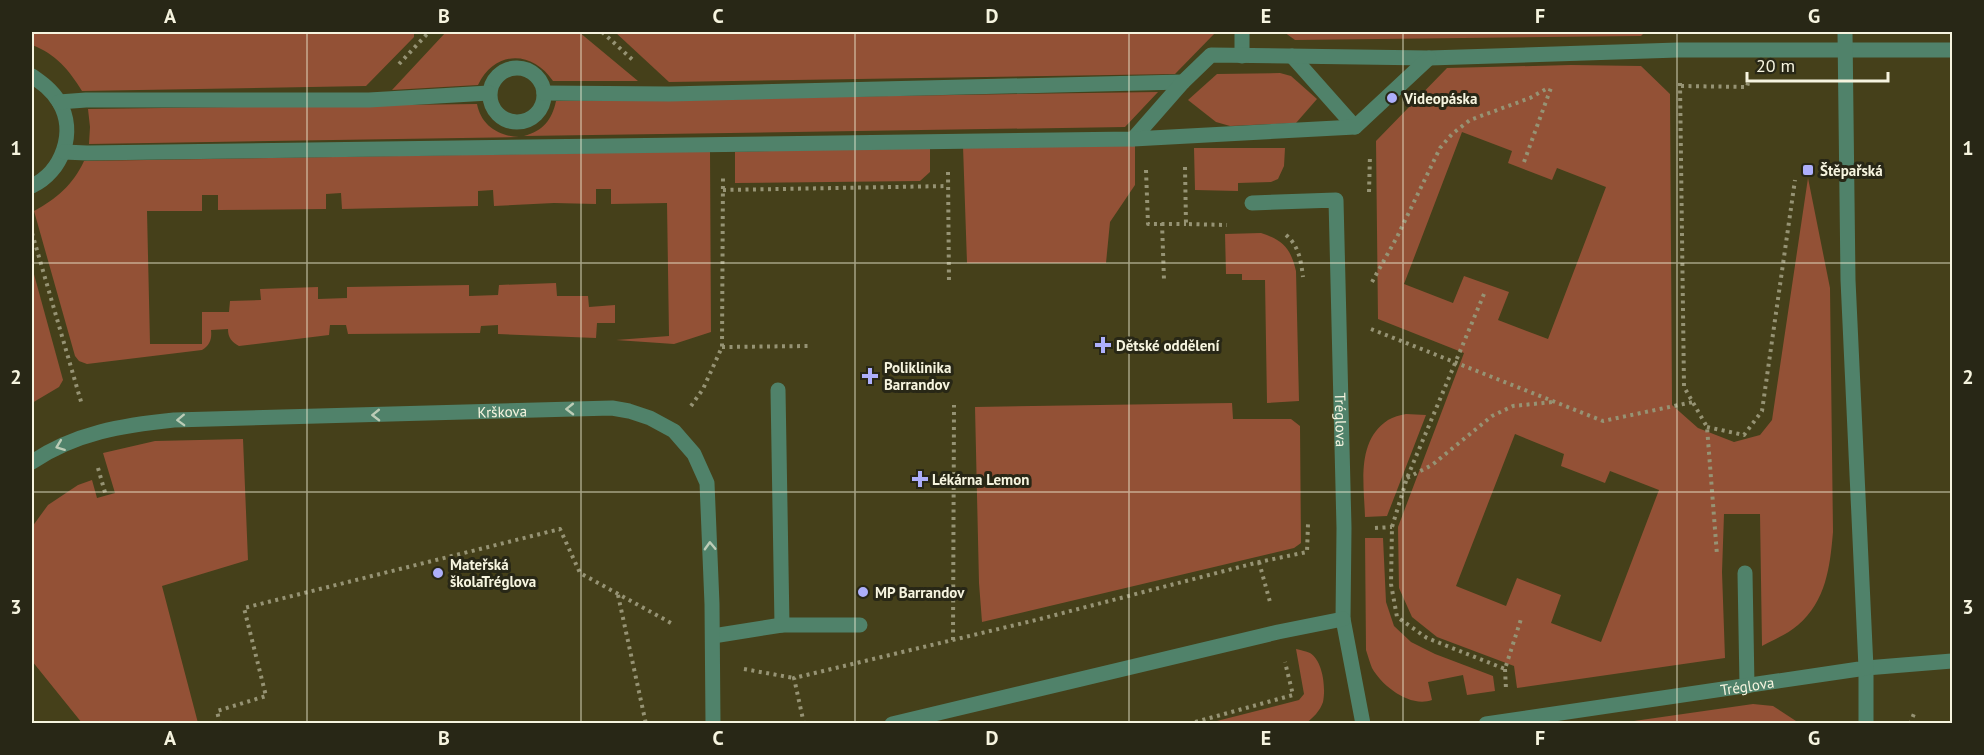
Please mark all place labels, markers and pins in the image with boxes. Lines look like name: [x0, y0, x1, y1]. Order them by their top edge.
place label: Videopáska: [1403, 89, 1477, 108]
marker: Videopáska: [1385, 91, 1399, 105]
place label: Štěpařská: [1820, 161, 1883, 180]
marker: Štěpařská: [1801, 163, 1815, 177]
marker: Dětské oddělení: [1094, 336, 1112, 354]
place label: Dětské oddělení: [1116, 336, 1220, 355]
place label: Poliklinika Barrandov: [884, 358, 951, 394]
marker: Poliklinika Barrandov: [861, 367, 879, 385]
place label: Lékárna Lemon: [932, 470, 1029, 489]
marker: Lékárna Lemon: [913, 472, 927, 486]
place label: Mateřská školaTréglova: [450, 555, 536, 591]
marker: Mateřská školaTréglova: [431, 566, 445, 580]
place label: MP Barrandov: [875, 583, 965, 602]
marker: MP Barrandov: [856, 585, 870, 599]

